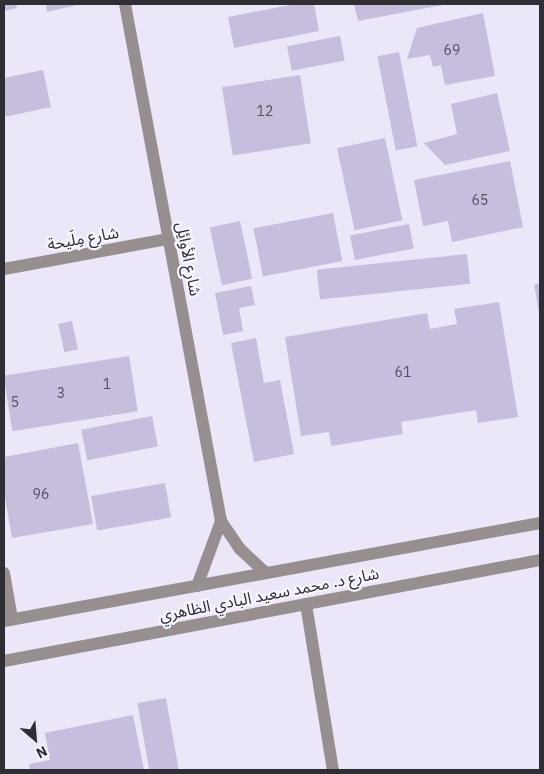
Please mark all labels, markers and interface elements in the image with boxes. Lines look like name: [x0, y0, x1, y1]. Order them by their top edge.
house number: 69: [444, 42, 460, 58]
house number: 12: [257, 103, 273, 119]
house number: 65: [472, 192, 488, 208]
street label: شارع الأوائِل: [172, 220, 206, 298]
street label: شارع مِلَيحة: [46, 222, 120, 254]
house number: 61: [395, 364, 411, 380]
house number: 1: [103, 376, 111, 392]
house number: 3: [57, 385, 65, 401]
house number: 5: [11, 394, 19, 410]
house number: 96: [33, 486, 49, 502]
street label: شارع د. محمد سعيد البادي الظاهري: [158, 563, 380, 625]
north arrow: [10, 714, 60, 764]
text: N: [33, 742, 50, 763]

